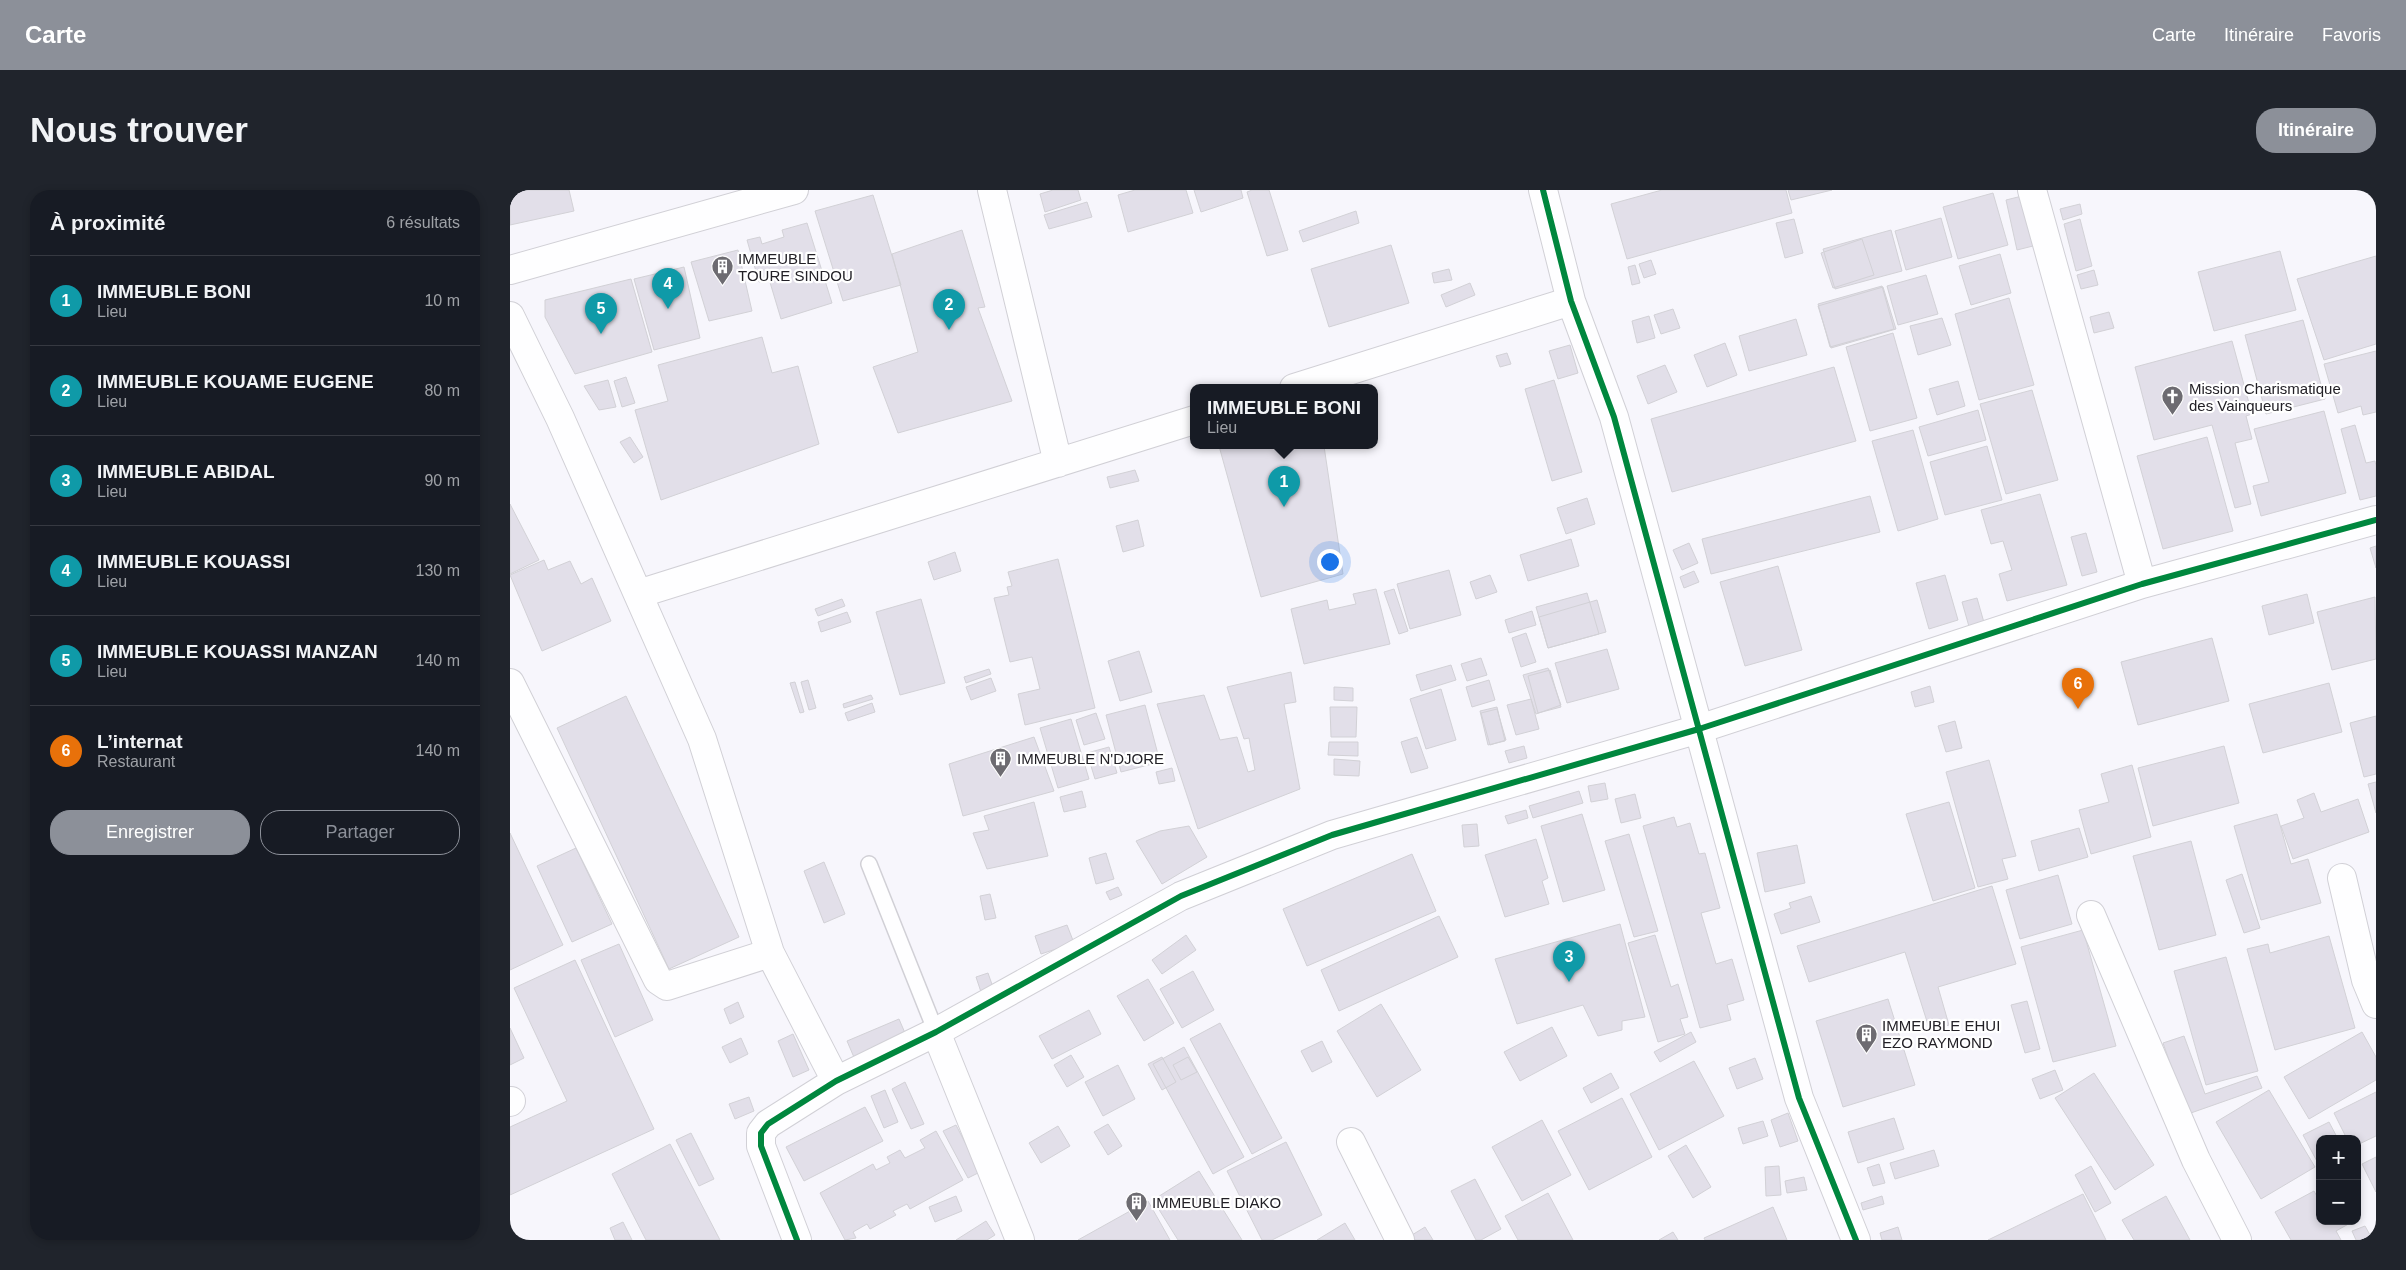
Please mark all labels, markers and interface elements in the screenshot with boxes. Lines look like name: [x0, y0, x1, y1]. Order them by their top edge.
text: Carte: [25, 21, 86, 48]
text: Carte: [2152, 25, 2196, 45]
text: Itinéraire: [2224, 25, 2294, 45]
text: Favoris: [2322, 25, 2381, 45]
button: Itinéraire: [2256, 108, 2376, 153]
text: Nous trouver: [30, 110, 248, 149]
text: À proximité: [50, 211, 166, 234]
text: 6 résultats: [386, 214, 460, 231]
place label: IMMEUBLE TOURE SINDOU: [738, 250, 853, 284]
building icon: IMMEUBLE TOURE SINDOU: [710, 255, 734, 286]
pin: 4: [652, 268, 684, 309]
text: IMMEUBLE BONI: [97, 281, 251, 302]
pin: 2: [933, 289, 965, 330]
text: 1: [62, 292, 70, 309]
text: 10 m: [424, 292, 460, 309]
pin: 5: [585, 293, 617, 334]
text: Lieu: [97, 303, 127, 320]
text: IMMEUBLE KOUAME EUGENE: [97, 371, 374, 392]
place label: Mission Charismatique des Vainqueurs: [2189, 380, 2341, 414]
text: 2: [62, 382, 70, 399]
text: 80 m: [424, 382, 460, 399]
popup: [1190, 384, 1378, 449]
church icon: Mission Charismatique des Vainqueurs: [2161, 385, 2185, 416]
text: Lieu: [97, 393, 127, 410]
text: IMMEUBLE BONI: [1207, 397, 1361, 418]
text: Lieu: [1207, 419, 1237, 436]
text: IMMEUBLE ABIDAL: [97, 461, 275, 482]
pin: 1: [1268, 466, 1300, 507]
text: 3: [62, 472, 70, 489]
text: 90 m: [424, 472, 460, 489]
text: Lieu: [97, 483, 127, 500]
your location: [1317, 549, 1343, 575]
text: IMMEUBLE KOUASSI: [97, 551, 290, 572]
text: 4: [62, 562, 70, 579]
text: 130 m: [416, 562, 460, 579]
text: Lieu: [97, 573, 127, 590]
text: IMMEUBLE KOUASSI MANZAN: [97, 641, 378, 662]
text: 5: [62, 652, 70, 669]
text: 140 m: [416, 652, 460, 669]
text: Lieu: [97, 663, 127, 680]
pin: 6: [2062, 668, 2094, 709]
text: L’internat: [97, 731, 183, 752]
text: 6: [62, 742, 70, 759]
text: 140 m: [416, 742, 460, 759]
building icon: IMMEUBLE N'DJORE: [989, 746, 1013, 777]
place label: IMMEUBLE N'DJORE: [1017, 750, 1164, 767]
text: Restaurant: [97, 753, 175, 770]
button: Enregistrer: [50, 810, 250, 855]
button: Partager: [260, 810, 460, 855]
pin: 3: [1553, 941, 1585, 982]
place label: IMMEUBLE EHUI EZO RAYMOND: [1882, 1017, 2000, 1051]
building icon: IMMEUBLE EHUI EZO RAYMOND: [1854, 1022, 1878, 1053]
map controls: [2316, 1135, 2361, 1225]
button: +: [2316, 1135, 2361, 1180]
button: −: [2316, 1180, 2361, 1225]
building icon: IMMEUBLE DIAKO: [1124, 1190, 1148, 1221]
place label: IMMEUBLE DIAKO: [1152, 1194, 1281, 1211]

